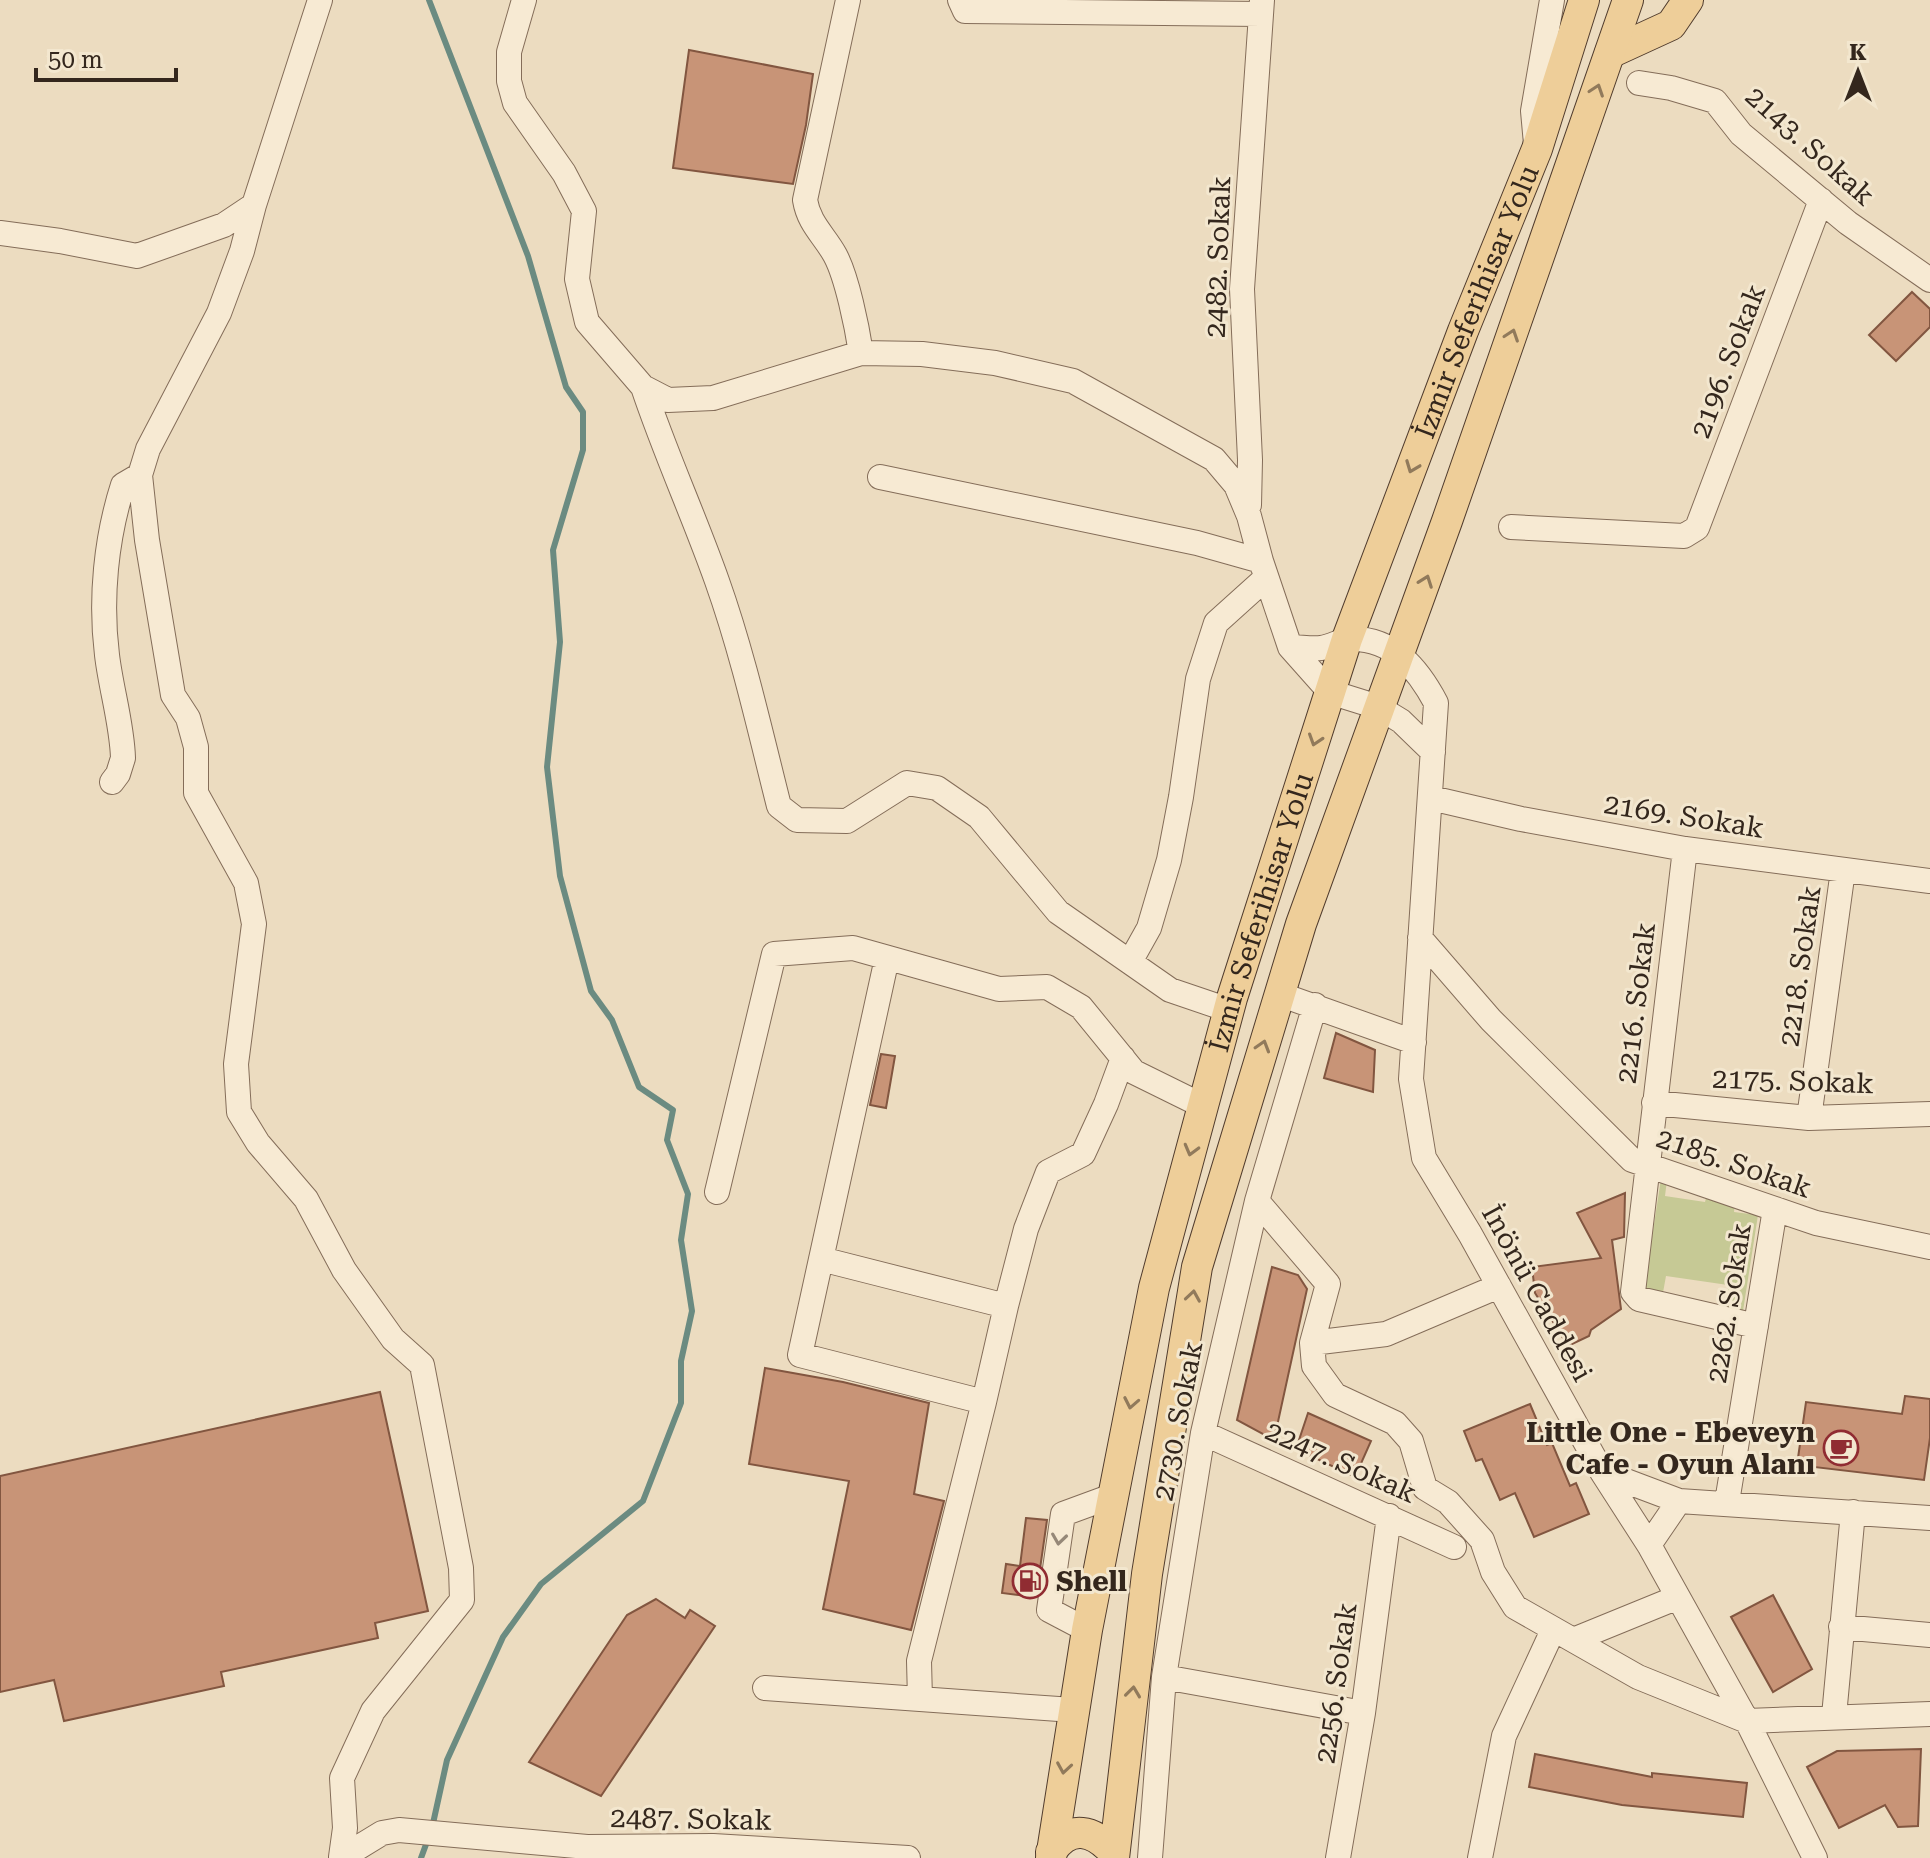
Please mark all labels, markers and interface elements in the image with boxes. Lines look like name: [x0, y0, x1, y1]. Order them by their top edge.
scale bar: [36, 32, 176, 82]
north arrow: [1818, 32, 1898, 112]
text: K: [1849, 40, 1867, 65]
text: 50 m: [48, 46, 103, 74]
street label: 2143. Sokak: [1739, 80, 1881, 213]
one-way arrow: [1587, 83, 1603, 97]
street label: İzmir Seferihisar Yolu: [1408, 160, 1545, 443]
street label: 2482. Sokak: [1199, 175, 1237, 338]
street label: 2196. Sokak: [1684, 279, 1772, 442]
one-way arrow: [1502, 329, 1518, 343]
one-way arrow: [1405, 459, 1422, 473]
one-way arrow: [1416, 575, 1432, 589]
one-way arrow: [1308, 733, 1324, 746]
street label: İzmir Seferihisar Yolu: [1202, 768, 1320, 1056]
street label: 2169. Sokak: [1602, 787, 1767, 845]
street label: 2218. Sokak: [1772, 883, 1828, 1048]
street label: 2216. Sokak: [1610, 920, 1662, 1085]
one-way arrow: [1254, 1040, 1270, 1054]
street label: 2175. Sokak: [1712, 1062, 1875, 1100]
street label: 2185. Sokak: [1652, 1121, 1816, 1205]
one-way arrow: [1184, 1142, 1201, 1156]
street label: İnönü Caddesi: [1475, 1199, 1599, 1387]
street label: 2262. Sokak: [1700, 1220, 1758, 1385]
one-way arrow: [1183, 1289, 1200, 1303]
street label: 2730. Sokak: [1146, 1338, 1210, 1504]
one-way arrow: [1123, 1395, 1140, 1409]
street label: 2247. Sokak: [1260, 1414, 1422, 1510]
place label: Little One - Ebeveyn Cafe - Oyun Alanı: [1526, 1416, 1815, 1481]
cafe icon: Little One - Ebeveyn Cafe - Oyun Alanı: [1822, 1429, 1860, 1467]
one-way arrow: [1051, 1532, 1068, 1546]
fuel station icon: Shell: [1011, 1562, 1049, 1600]
place label: Shell: [1056, 1565, 1127, 1598]
street label: 2256. Sokak: [1308, 1600, 1364, 1765]
one-way arrow: [1125, 1685, 1142, 1698]
one-way arrow: [1056, 1762, 1073, 1775]
street label: 2487. Sokak: [610, 1801, 772, 1837]

